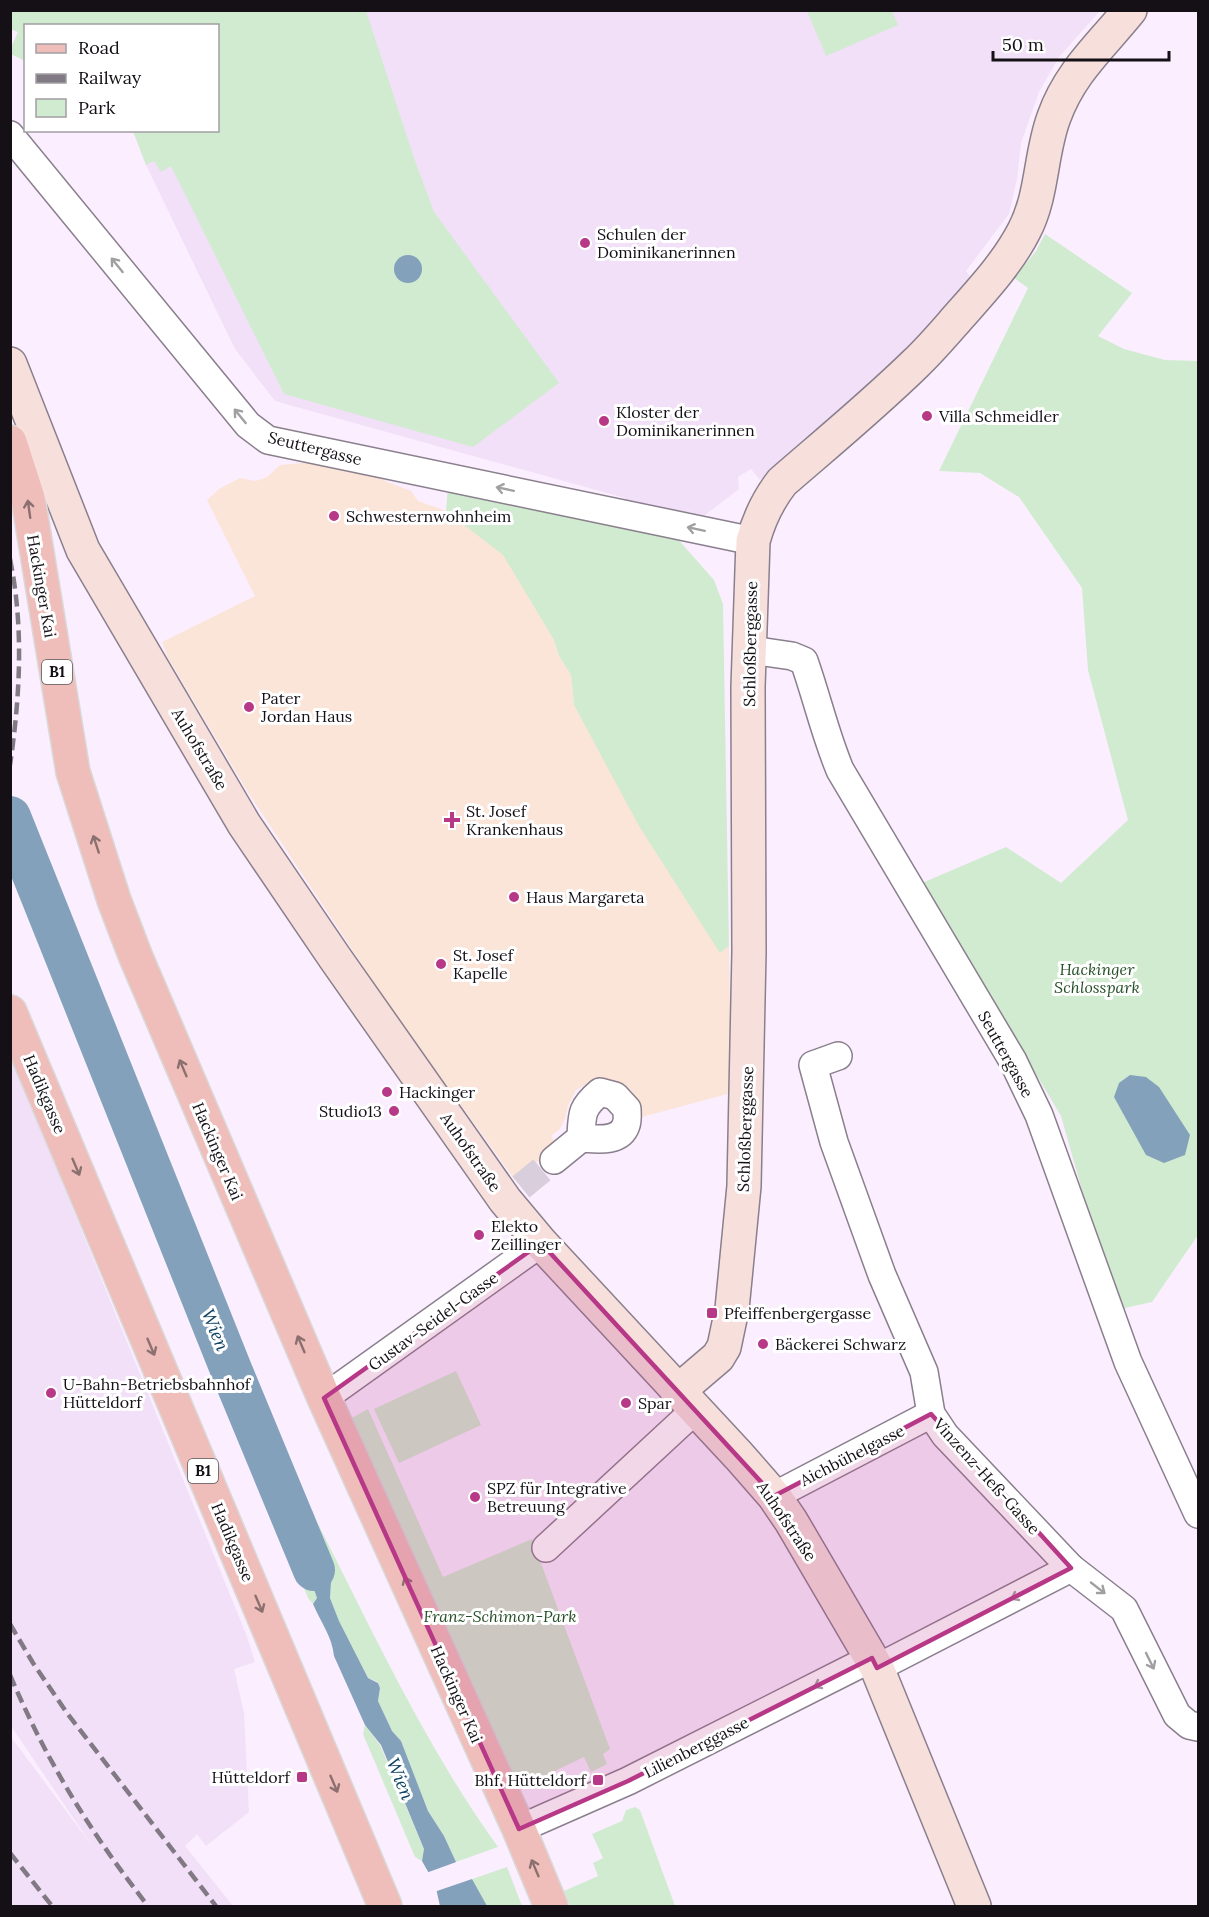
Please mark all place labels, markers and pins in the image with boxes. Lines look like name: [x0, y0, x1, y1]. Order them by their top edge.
place label: Schulen der Dominikanerinnen: [597, 224, 736, 262]
marker: Schulen der Dominikanerinnen: [578, 236, 592, 250]
place label: Kloster der Dominikanerinnen: [616, 402, 755, 440]
place label: Villa Schmeidler: [938, 406, 1059, 426]
marker: Villa Schmeidler: [920, 409, 934, 423]
marker: Kloster der Dominikanerinnen: [597, 414, 611, 428]
place label: Schwesternwohnheim: [346, 506, 511, 526]
marker: Schwesternwohnheim: [327, 509, 341, 523]
place label: Pater Jordan Haus: [260, 688, 352, 726]
marker: Pater Jordan Haus: [242, 700, 256, 714]
place label: St. Josef Krankenhaus: [466, 801, 563, 839]
marker: St. Josef Krankenhaus: [443, 811, 461, 829]
place label: Haus Margareta: [526, 887, 644, 907]
marker: Haus Margareta: [507, 890, 521, 904]
place label: St. Josef Kapelle: [453, 945, 515, 983]
marker: St. Josef Kapelle: [434, 957, 448, 971]
place label: Hackinger: [399, 1082, 475, 1102]
marker: Hackinger: [380, 1085, 394, 1099]
place label: Studio13: [319, 1101, 382, 1121]
marker: Studio13: [387, 1104, 401, 1118]
place label: Elekto Zeillinger: [491, 1216, 561, 1254]
marker: Elekto Zeillinger: [472, 1228, 486, 1242]
place label: Pfeiffenbergergasse: [724, 1303, 872, 1323]
marker: Pfeiffenbergergasse: [705, 1306, 719, 1320]
place label: Bäckerei Schwarz: [775, 1334, 906, 1354]
marker: Bäckerei Schwarz: [756, 1337, 770, 1351]
place label: U-Bahn-Betriebsbahnhof Hütteldorf: [63, 1374, 252, 1412]
marker: U-Bahn-Betriebsbahnhof Hütteldorf: [44, 1386, 58, 1400]
place label: Spar: [638, 1393, 672, 1413]
marker: Spar: [619, 1396, 633, 1410]
place label: SPZ für Integrative Betreuung: [487, 1478, 627, 1516]
marker: SPZ für Integrative Betreuung: [468, 1490, 482, 1504]
place label: Hütteldorf: [211, 1767, 292, 1787]
marker: Hütteldorf: [295, 1770, 309, 1784]
place label: Bhf. Hütteldorf: [474, 1770, 588, 1790]
marker: Bhf. Hütteldorf: [591, 1773, 605, 1787]

